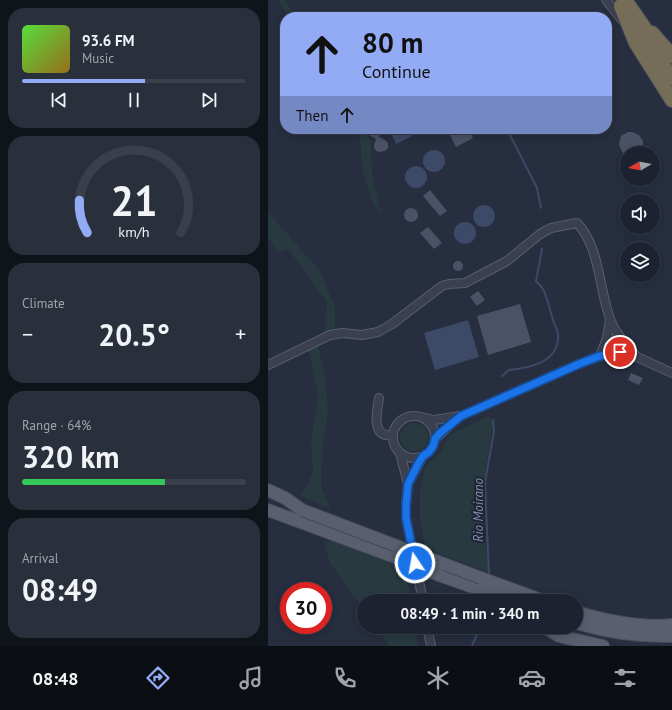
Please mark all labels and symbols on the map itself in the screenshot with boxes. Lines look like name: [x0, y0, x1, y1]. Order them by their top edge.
north arrow: [620, 146, 660, 186]
pin: [603, 335, 637, 369]
water label: Rio Moirano: [470, 477, 487, 542]
position arrow: [394, 542, 436, 584]
speed limit sign: 30: [280, 582, 332, 634]

